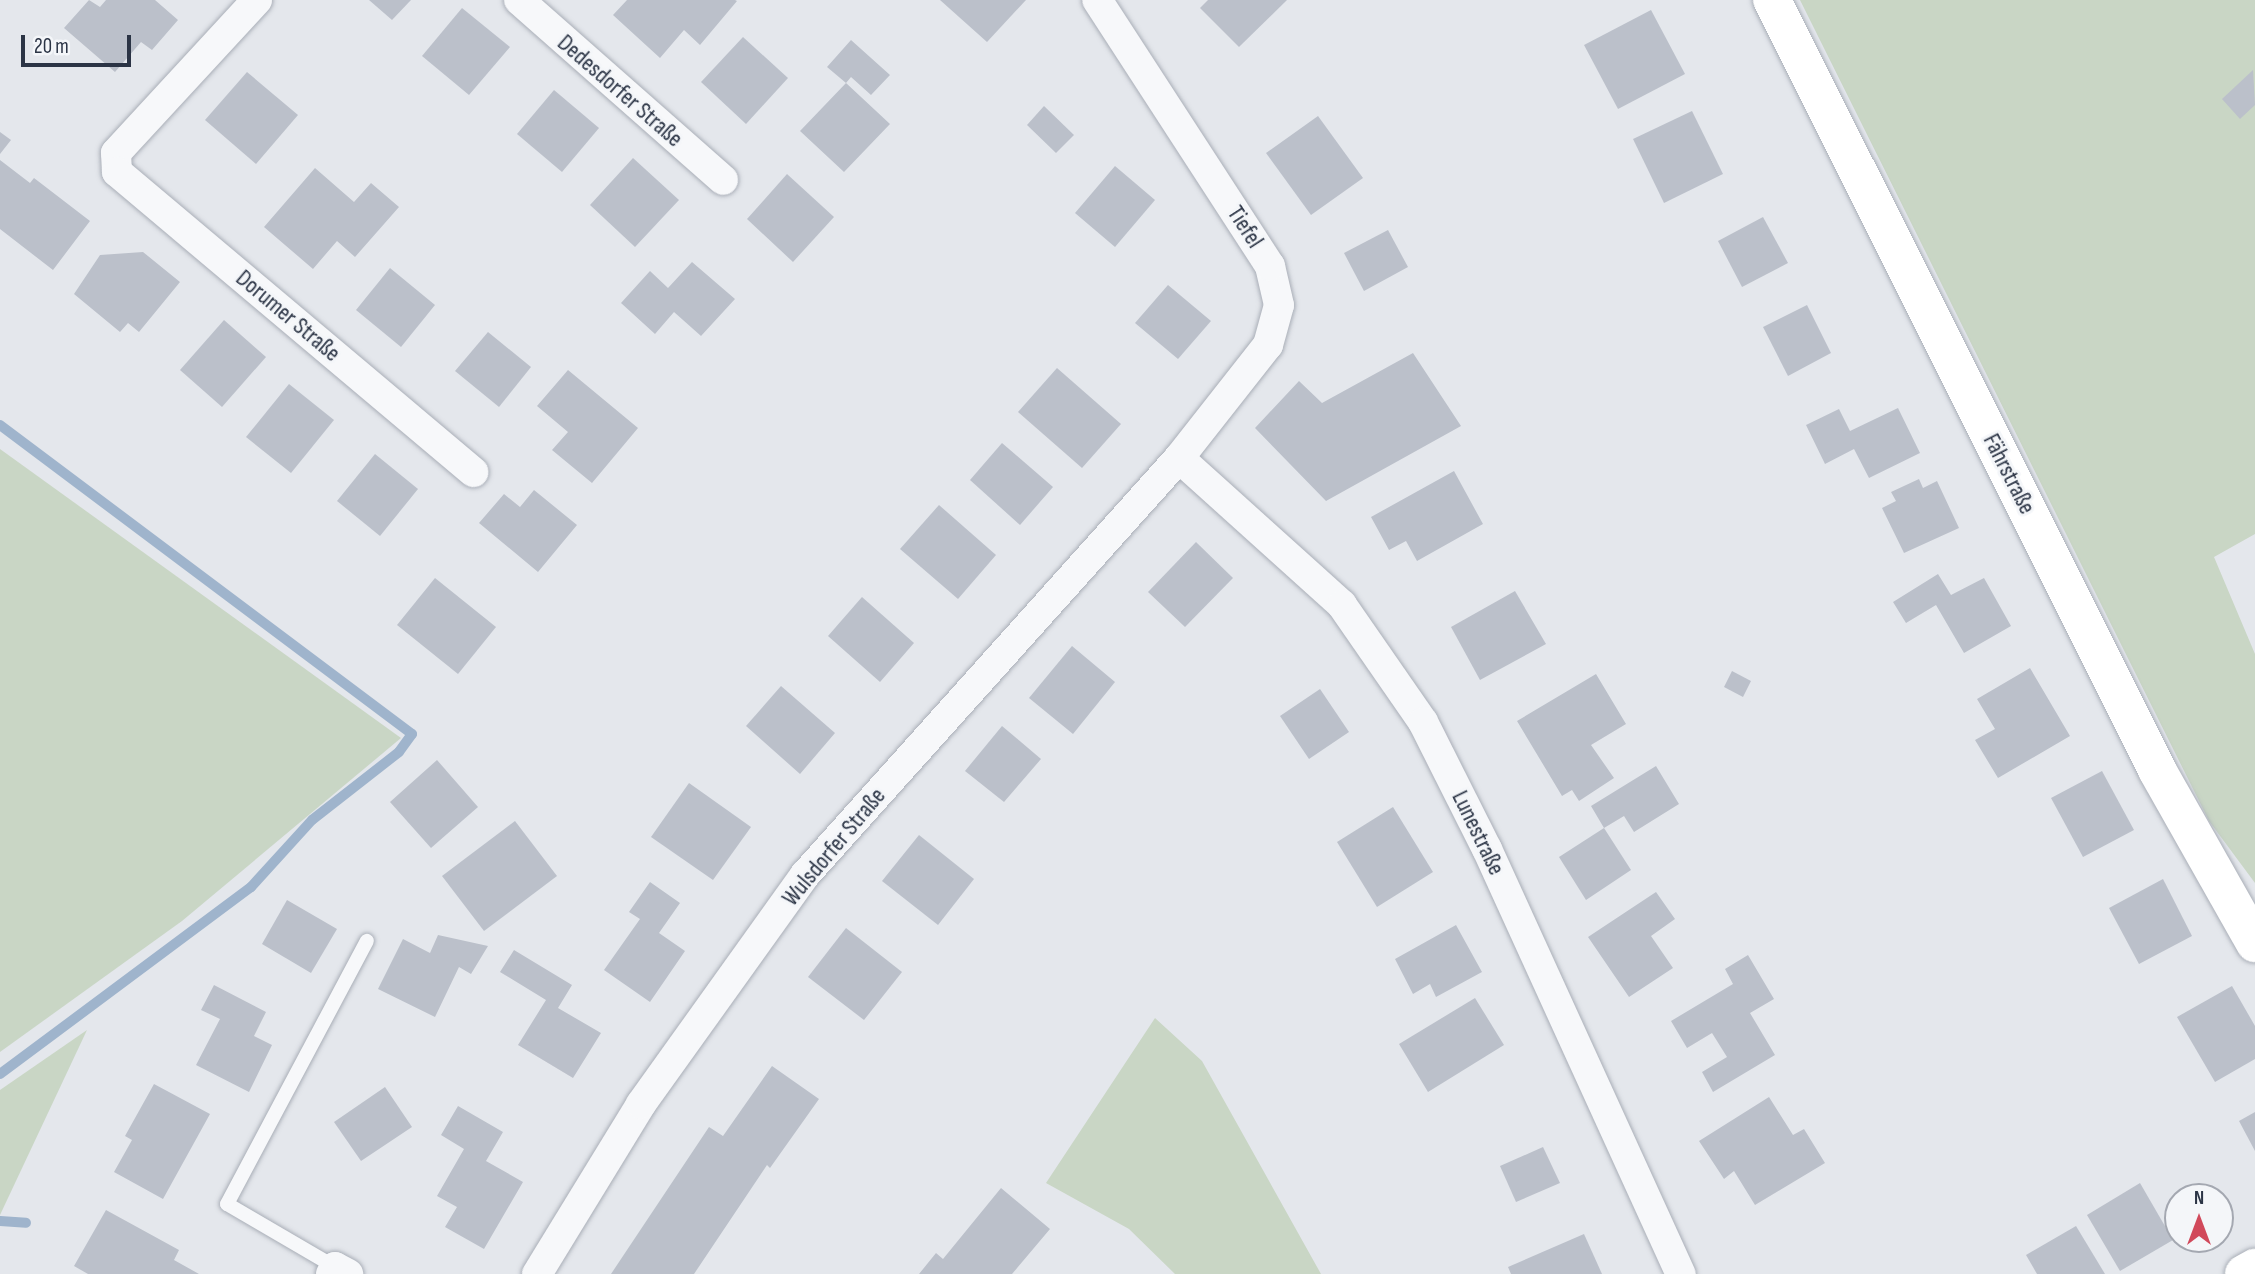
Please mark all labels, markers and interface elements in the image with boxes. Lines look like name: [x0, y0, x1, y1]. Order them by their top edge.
scale bar: [24, 21, 135, 65]
street label: Dedesdorfer Straße: [551, 29, 689, 153]
text: 20 m: [34, 34, 69, 59]
street label: Tiefel: [1221, 201, 1269, 253]
street label: Dorumer Straße: [230, 264, 346, 368]
street label: Fährstraße: [1977, 429, 2041, 519]
street label: Wulsdorfer Straße: [776, 782, 892, 912]
street label: Lunestraße: [1445, 786, 1511, 880]
north arrow: [2164, 1183, 2234, 1253]
text: N: [2194, 1187, 2204, 1210]

